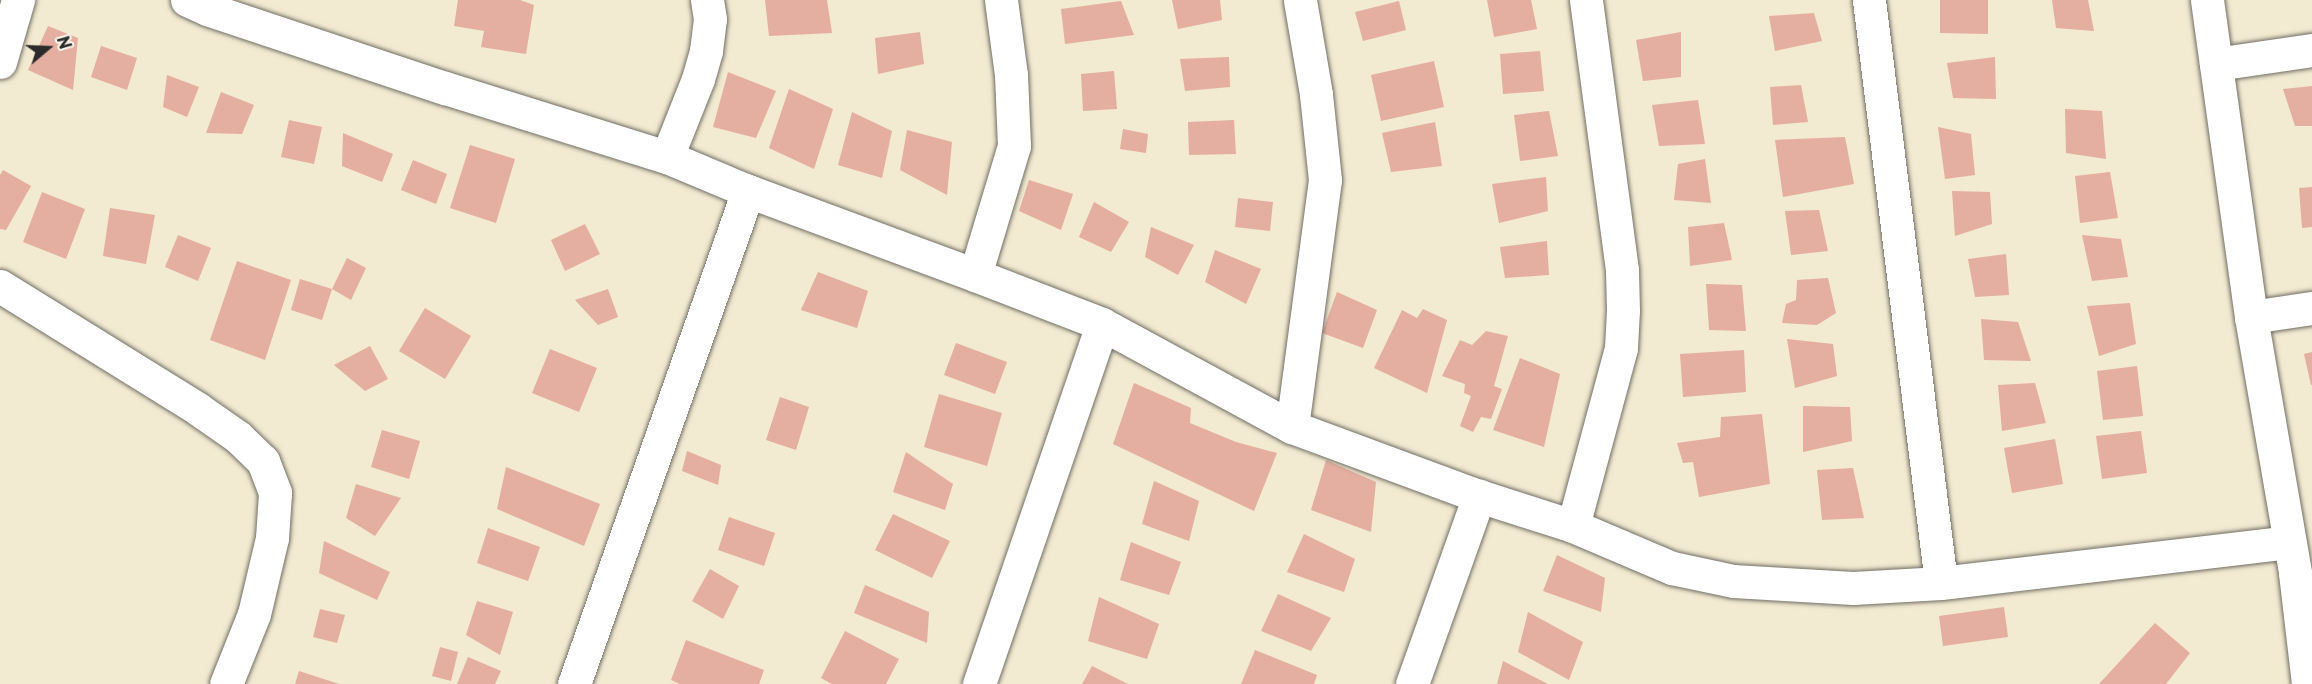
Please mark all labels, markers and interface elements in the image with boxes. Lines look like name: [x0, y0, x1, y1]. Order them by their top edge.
north arrow: [18, 18, 78, 78]
text: N: [52, 32, 78, 52]

